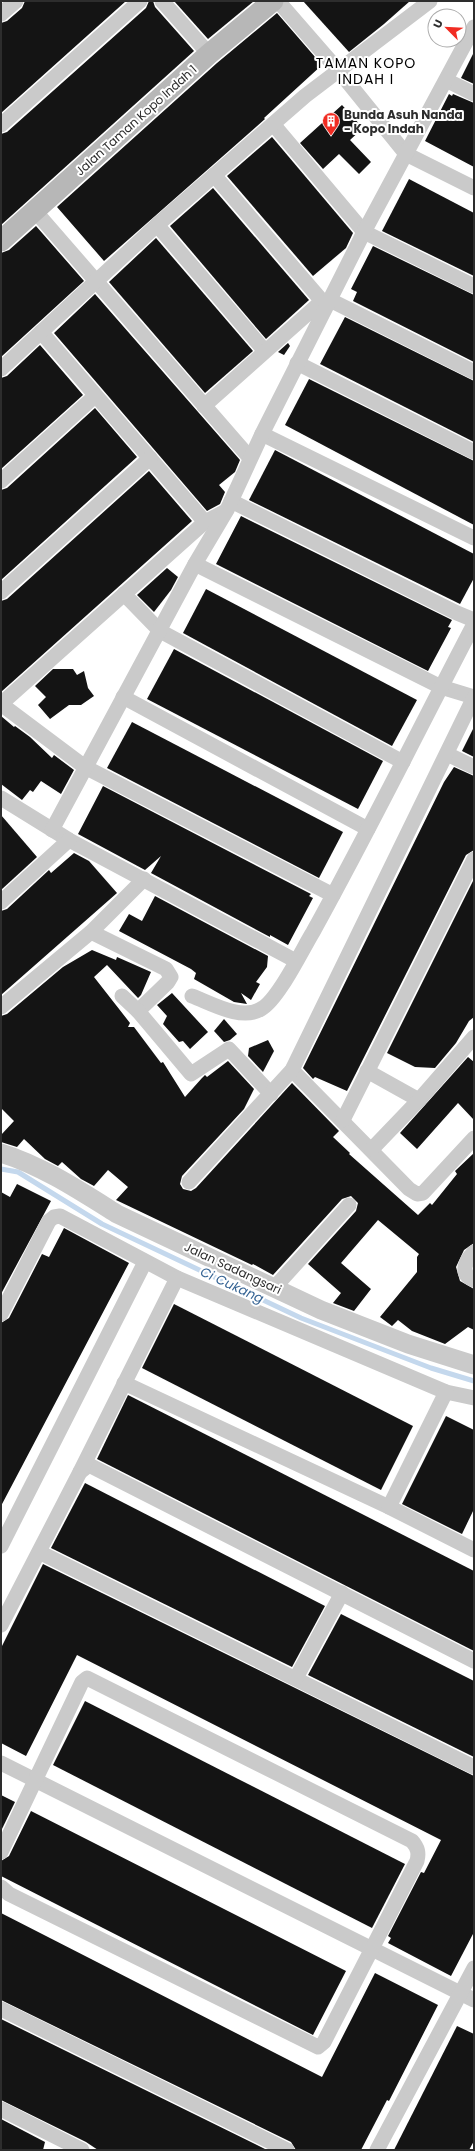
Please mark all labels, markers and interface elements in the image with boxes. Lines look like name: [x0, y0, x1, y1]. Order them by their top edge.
north arrow: [427, 8, 467, 48]
text: U: [429, 17, 447, 31]
district label: TAMAN KOPO INDAH I: [316, 53, 416, 89]
street label: Jalan Taman Kopo Indah 1: [72, 61, 200, 179]
place label: Bunda Asuh Nanda - Kopo Indah: [344, 106, 463, 137]
building icon: Bunda Asuh Nanda - Kopo Indah: [321, 111, 341, 136]
street label: Jalan Sadangsari: [182, 1238, 284, 1298]
water label: Ci Cukang: [197, 1262, 267, 1308]

